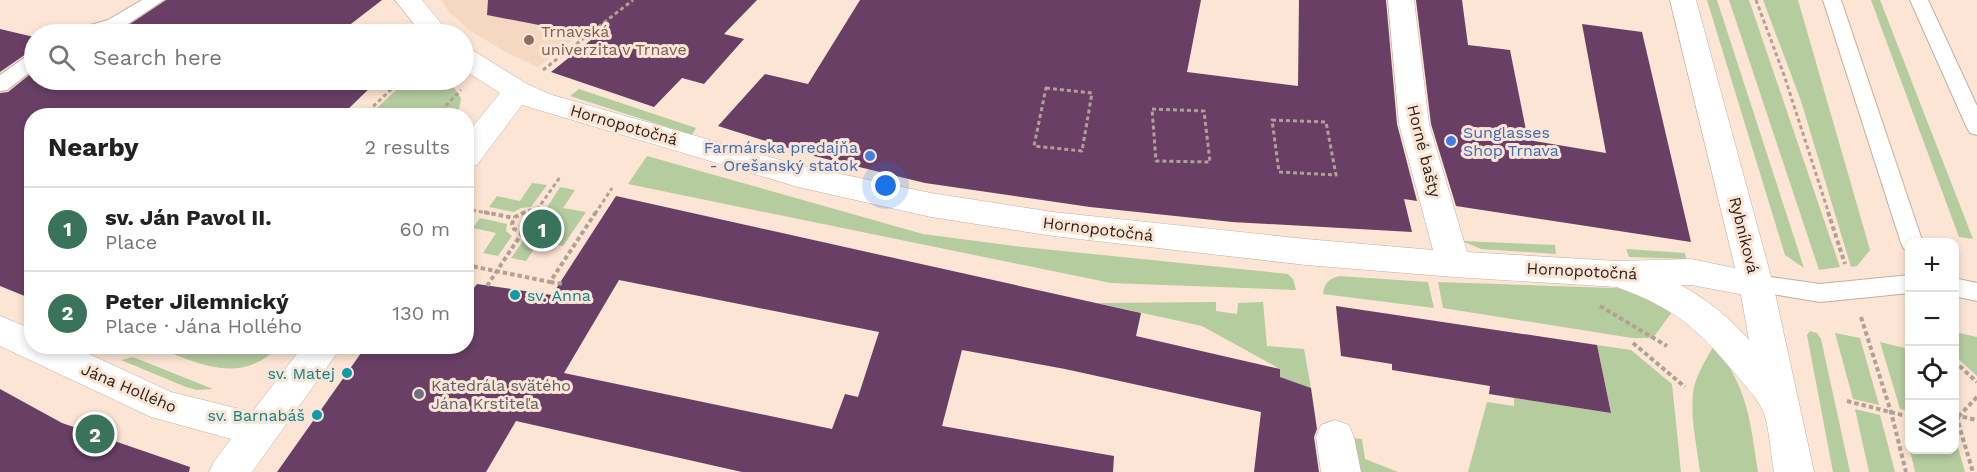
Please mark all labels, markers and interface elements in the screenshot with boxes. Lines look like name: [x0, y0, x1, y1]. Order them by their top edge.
place label: Trnavská univerzita v Trnave: [541, 22, 687, 59]
search box: [24, 24, 474, 90]
marker: Trnavská univerzita v Trnave: [522, 33, 536, 47]
icon: search: [45, 41, 78, 74]
text: Search here: [93, 45, 222, 70]
street label: Hornopotočná: [568, 101, 680, 149]
street label: Horné bašty: [1403, 103, 1445, 200]
place label: Sunglasses Shop Trnava: [1463, 123, 1559, 160]
text: Nearby: [48, 132, 139, 162]
marker: Sunglasses Shop Trnava: [1444, 134, 1458, 148]
text: 2 results: [365, 135, 450, 159]
place label: Farmárska predajňa - Orešanský statok: [704, 138, 858, 175]
marker: Farmárska predajňa - Orešanský statok: [863, 149, 877, 163]
your location: [871, 171, 900, 200]
street label: Rybníková: [1725, 195, 1763, 275]
text: sv. Ján Pavol II.: [105, 205, 272, 230]
pin: 1: [522, 206, 562, 252]
street label: Hornopotočná: [1042, 213, 1154, 245]
text: 1: [63, 217, 72, 241]
text: 60 m: [400, 217, 450, 241]
text: Place: [105, 230, 157, 254]
map controls: [1905, 238, 1959, 454]
button: +: [1905, 238, 1959, 292]
street label: Hornopotočná: [1526, 259, 1638, 283]
place label: sv. Anna: [527, 286, 591, 305]
marker: sv. Anna: [508, 288, 522, 302]
text: Peter Jilemnický: [105, 289, 289, 314]
button: −: [1905, 292, 1959, 346]
text: 2: [62, 301, 73, 325]
text: 130 m: [392, 301, 450, 325]
text: Place · Jána Hollého: [105, 314, 302, 338]
button: locate: [1905, 346, 1959, 400]
street label: Jána Hollého: [79, 359, 179, 417]
place label: sv. Matej: [267, 364, 335, 383]
marker: sv. Matej: [340, 366, 354, 380]
place label: Katedrála svätého Jána Krstiteľa: [431, 376, 571, 413]
marker: Katedrála svätého Jána Krstiteľa: [412, 387, 426, 401]
button: layers: [1905, 400, 1959, 454]
place label: sv. Barnabáš: [207, 406, 305, 425]
marker: sv. Barnabáš: [310, 408, 324, 422]
pin: 2: [76, 412, 115, 456]

